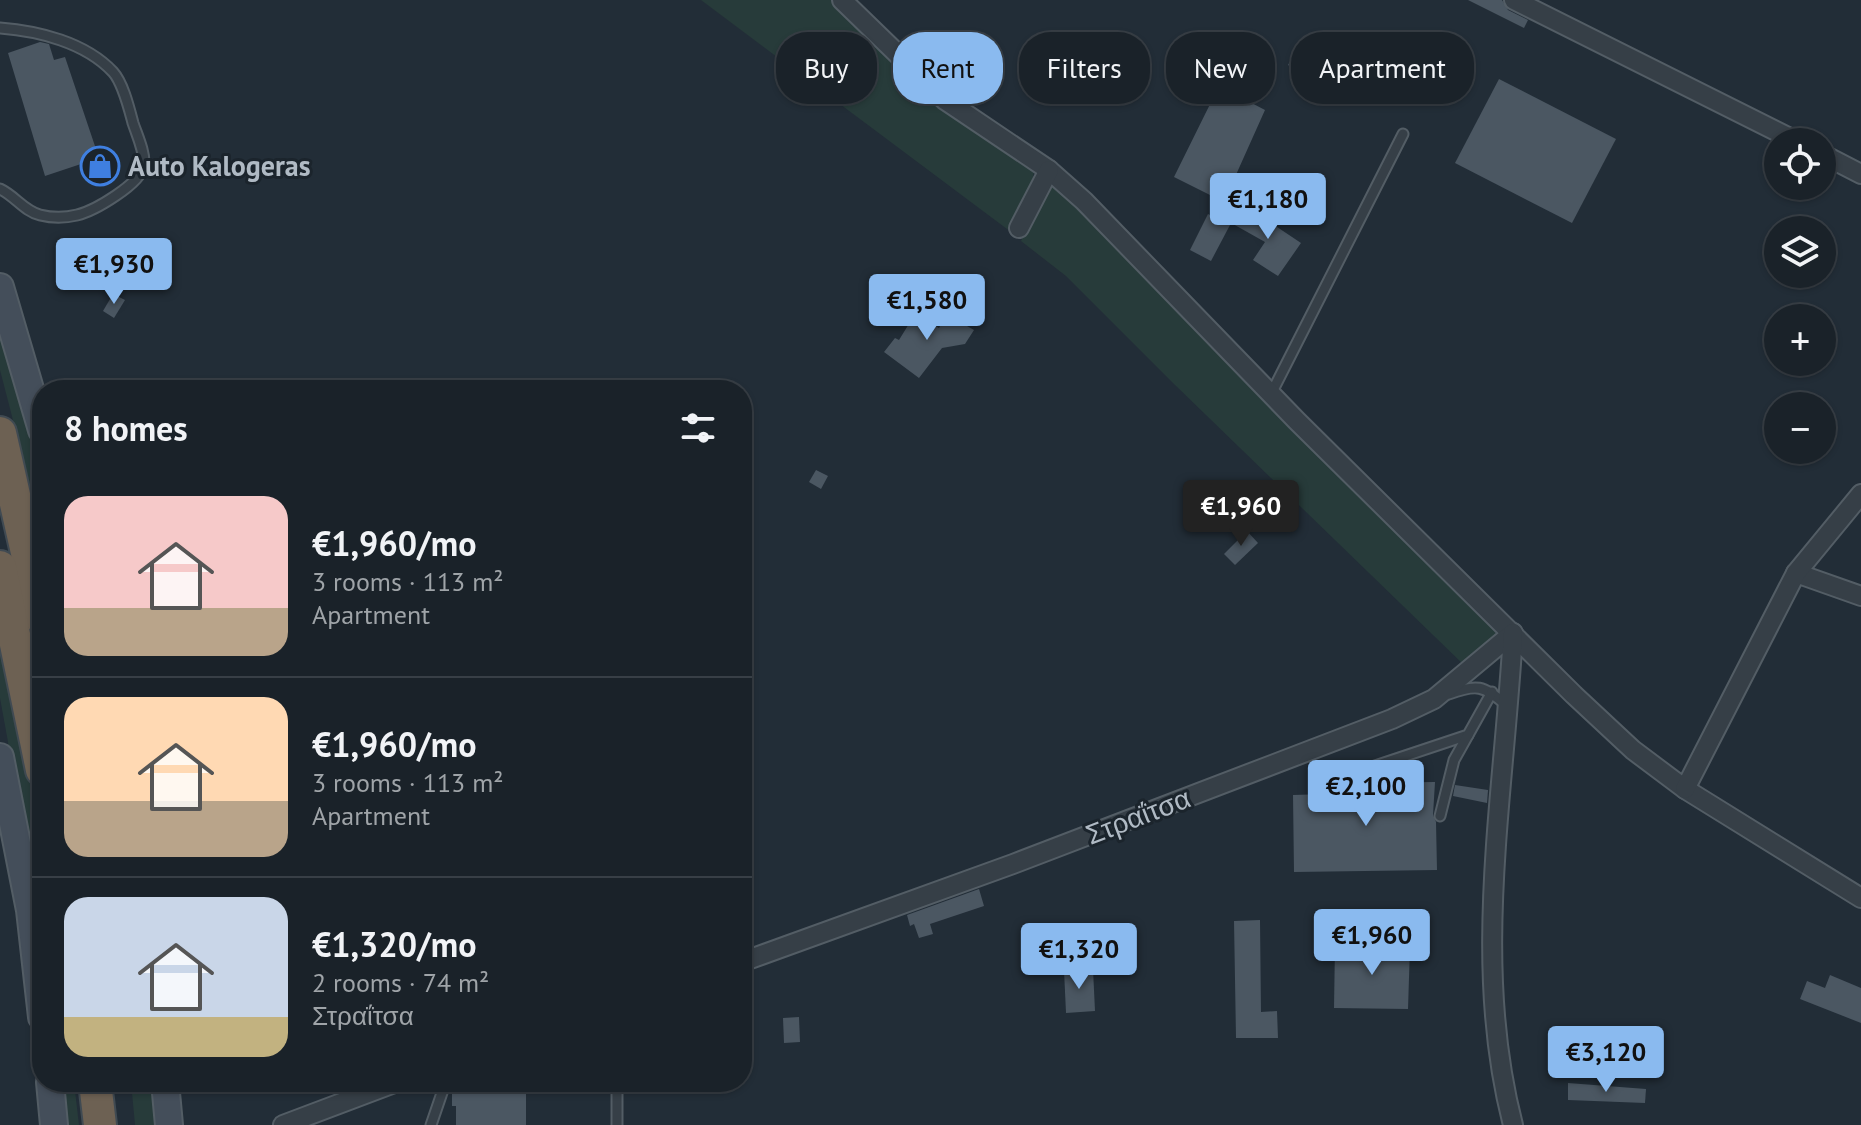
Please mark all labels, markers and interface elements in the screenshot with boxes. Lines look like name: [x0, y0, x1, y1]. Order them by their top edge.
chip: Buy: [776, 32, 877, 104]
chip: Rent: [893, 32, 1003, 104]
chip: Filters: [1019, 32, 1150, 104]
chip: New: [1166, 32, 1275, 104]
chip: Apartment: [1291, 32, 1474, 104]
map controls: [1764, 128, 1836, 464]
button: locate: [1764, 128, 1836, 200]
shop icon: Auto Kalogeras: [79, 145, 121, 187]
place label: Auto Kalogeras: [128, 147, 311, 184]
pin: €1,180: [1203, 173, 1333, 241]
text: €1,180: [1228, 182, 1308, 215]
button: layers: [1764, 216, 1836, 288]
pin: €1,930: [49, 238, 179, 306]
text: €1,930: [74, 247, 154, 280]
pin: €1,580: [862, 274, 992, 342]
text: €1,580: [887, 283, 967, 316]
button: +: [1764, 304, 1836, 376]
button: −: [1764, 392, 1836, 464]
text: 8 homes: [64, 406, 188, 450]
icon: filters: [676, 406, 720, 450]
pin: €1,960: [1176, 480, 1306, 548]
text: €1,960: [1201, 489, 1281, 522]
text: €1,960/mo: [312, 521, 476, 565]
icon: home: [128, 528, 224, 624]
text: 3 rooms · 113 m²: [312, 565, 504, 598]
text: Apartment: [312, 598, 430, 631]
text: €1,960/mo: [312, 722, 476, 766]
icon: home: [128, 729, 224, 825]
pin: €2,100: [1301, 760, 1431, 828]
text: 3 rooms · 113 m²: [312, 766, 504, 799]
text: €2,100: [1326, 769, 1406, 802]
street label: Στραΐτσα: [1080, 779, 1196, 852]
text: Apartment: [312, 799, 430, 832]
pin: €1,960: [1307, 909, 1437, 977]
text: €1,960: [1332, 918, 1412, 951]
text: €1,320/mo: [312, 922, 476, 966]
pin: €1,320: [1014, 923, 1144, 991]
icon: home: [128, 929, 224, 1025]
text: €1,320: [1039, 932, 1119, 965]
text: 2 rooms · 74 m²: [312, 966, 489, 999]
text: Στραΐτσα: [312, 999, 414, 1032]
pin: €3,120: [1541, 1026, 1671, 1094]
text: €3,120: [1566, 1035, 1646, 1068]

